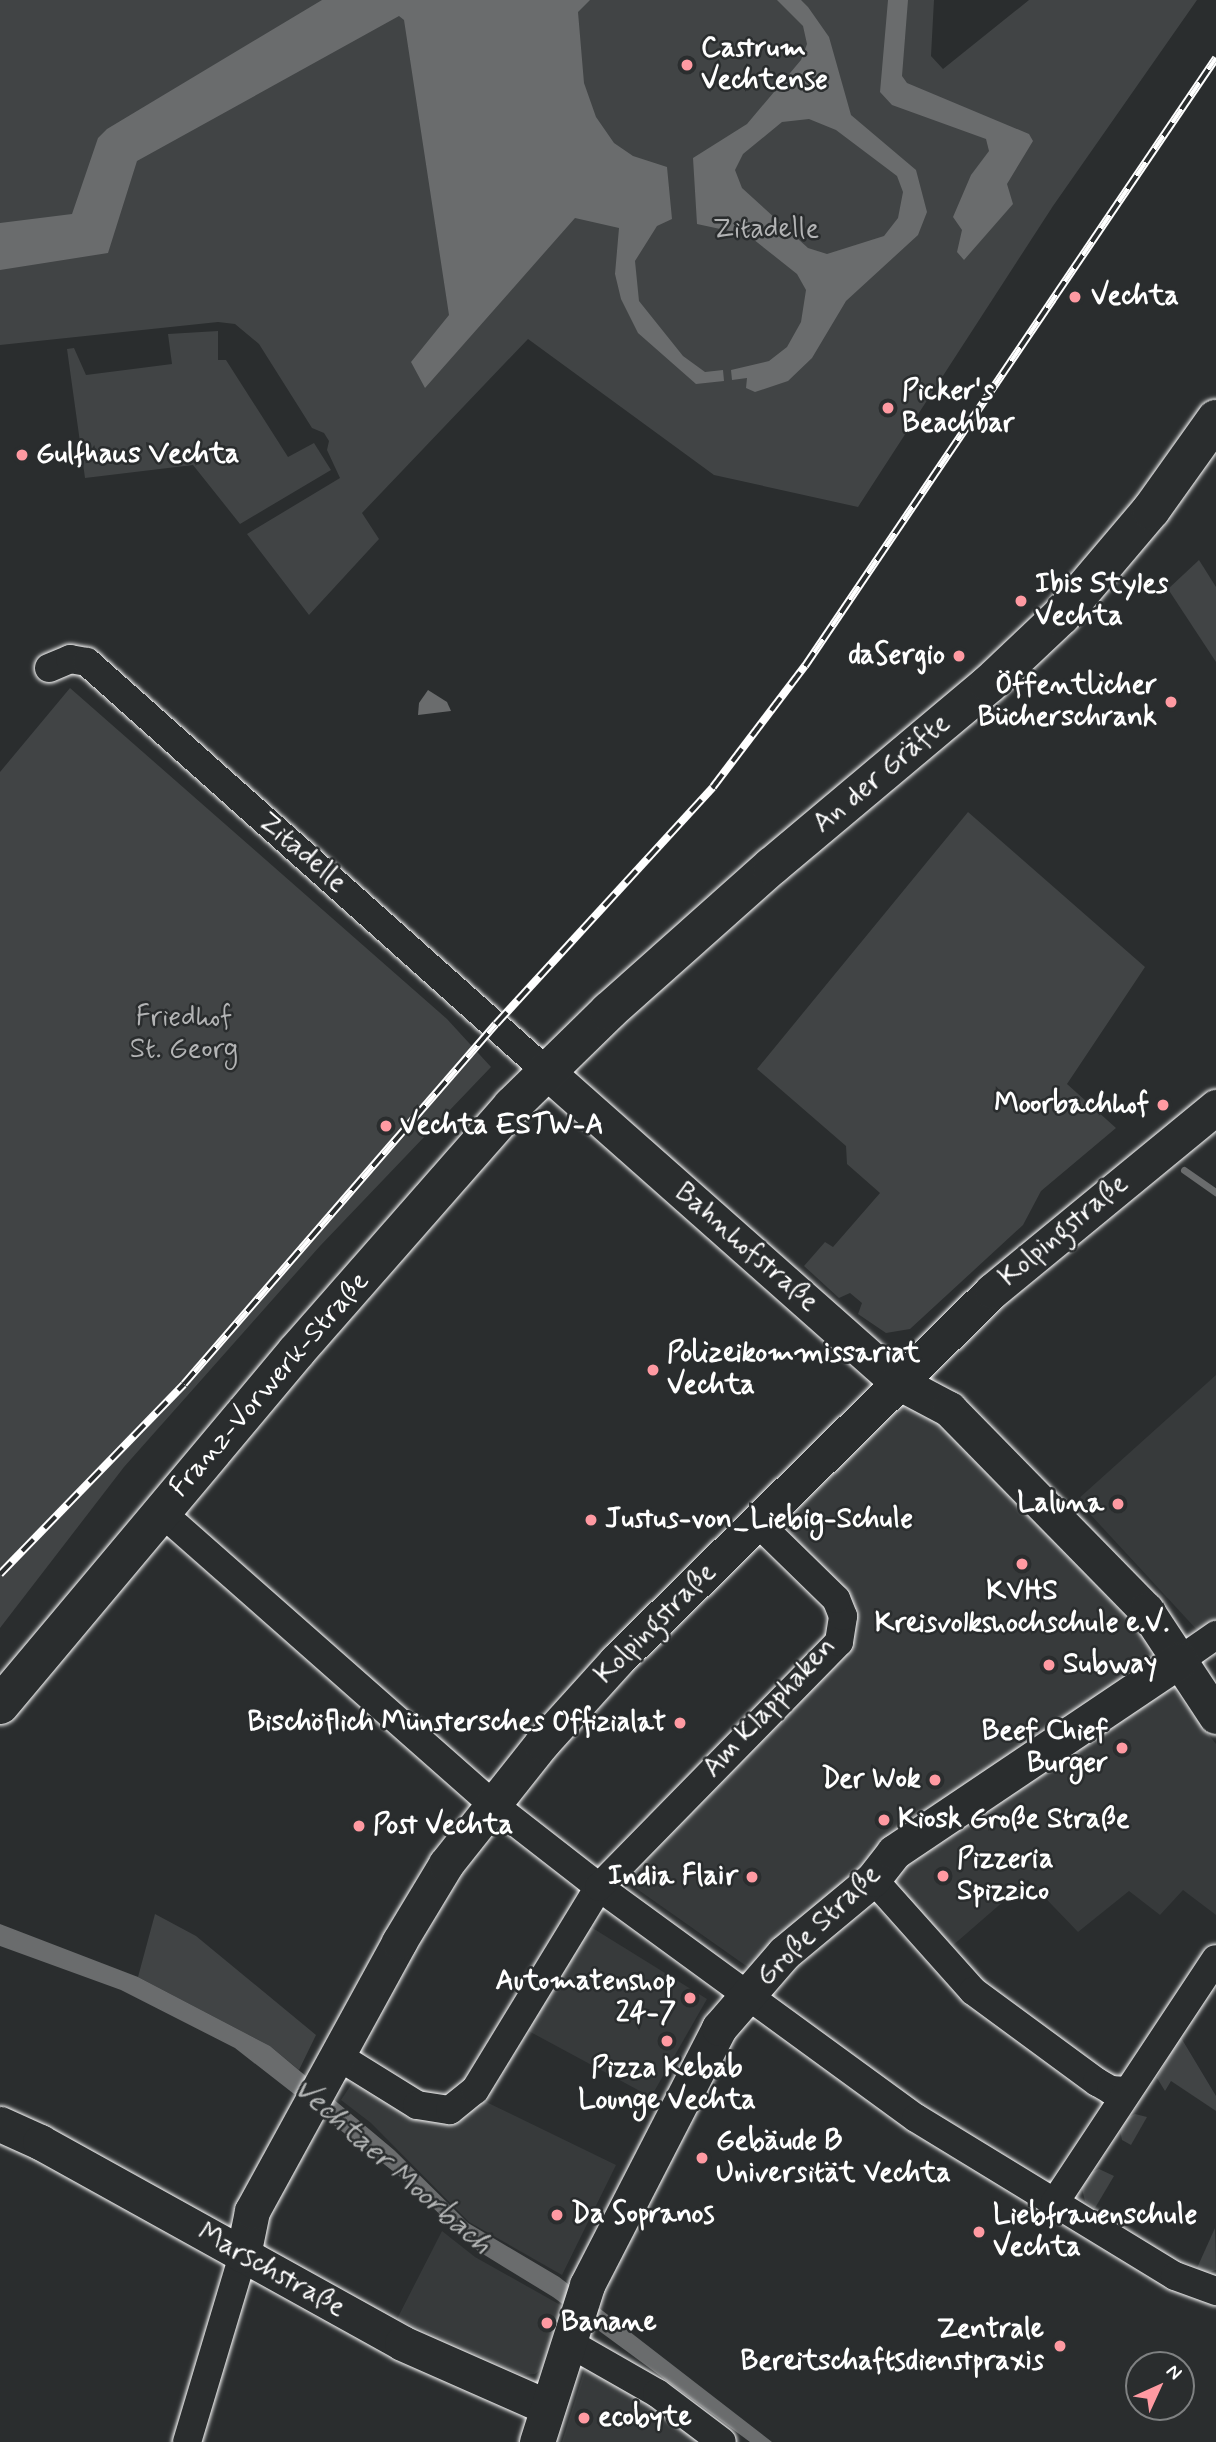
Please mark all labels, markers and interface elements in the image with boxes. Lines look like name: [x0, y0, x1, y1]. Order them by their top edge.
place label: Castrum Vechtense: [701, 32, 828, 98]
marker: Castrum Vechtense: [679, 57, 695, 73]
park label: Zitadelle: [713, 213, 819, 247]
place label: Vechta: [1091, 280, 1179, 314]
marker: Vechta: [1065, 287, 1085, 307]
place label: Picker's Beachbar: [902, 375, 1014, 441]
marker: Picker's Beachbar: [880, 400, 896, 416]
place label: Gulfhaus Vechta: [36, 438, 236, 472]
marker: Gulfhaus Vechta: [14, 447, 30, 463]
place label: Ibis Styles Vechta: [1035, 568, 1162, 634]
marker: Ibis Styles Vechta: [1013, 593, 1029, 609]
place label: daSergio: [848, 639, 945, 673]
marker: daSergio: [951, 648, 967, 664]
place label: Öffentlicher Bücherschrank: [978, 669, 1157, 735]
marker: Öffentlicher Bücherschrank: [1163, 694, 1179, 710]
street label: An der Gräfte: [807, 708, 957, 840]
street label: Zitadelle: [251, 805, 353, 901]
park label: Friedhof St. Georg: [130, 1001, 238, 1067]
place label: Moorbachhof: [994, 1088, 1149, 1122]
marker: Moorbachhof: [1155, 1097, 1171, 1113]
place label: Vechta ESTW-A: [400, 1109, 599, 1143]
marker: Vechta ESTW-A: [378, 1118, 394, 1134]
street label: Kolpingstraße: [993, 1167, 1135, 1295]
street label: Bahnhofstraße: [667, 1176, 825, 1320]
street label: Franz-Vorwerk-Straße: [163, 1266, 377, 1504]
place label: Polizeikommissariat Vechta: [667, 1337, 920, 1403]
marker: Polizeikommissariat Vechta: [645, 1362, 661, 1378]
place label: Laluna: [1017, 1487, 1104, 1521]
marker: Laluna: [1110, 1496, 1126, 1512]
place label: Justus-von_Liebig-Schule: [605, 1503, 913, 1537]
marker: Justus-von_Liebig-Schule: [583, 1512, 599, 1528]
street label: Kolpingstraße: [588, 1556, 724, 1692]
marker: KVHS Kreisvolkshochschule e.V.: [1014, 1556, 1030, 1572]
place label: KVHS Kreisvolkshochschule e.V.: [874, 1575, 1170, 1641]
street label: Am Klapphaken: [696, 1630, 844, 1786]
place label: Subway: [1063, 1648, 1157, 1682]
marker: Subway: [1041, 1657, 1057, 1673]
place label: Bischöflich Münstersches Offizialat: [247, 1706, 666, 1740]
marker: Bischöflich Münstersches Offizialat: [672, 1715, 688, 1731]
place label: Beef Chief Burger: [980, 1715, 1108, 1781]
marker: Beef Chief Burger: [1114, 1740, 1130, 1756]
place label: Der Wok: [817, 1763, 921, 1797]
marker: Der Wok: [927, 1772, 943, 1788]
place label: Kiosk Große Straße: [898, 1803, 1130, 1837]
place label: Post Vechta: [373, 1809, 513, 1843]
marker: Kiosk Große Straße: [876, 1812, 892, 1828]
marker: Post Vechta: [351, 1818, 367, 1834]
place label: Pizzeria Spizzico: [957, 1843, 1054, 1909]
street label: Große Straße: [750, 1858, 888, 1994]
place label: India Flair: [608, 1860, 738, 1894]
marker: Pizzeria Spizzico: [935, 1868, 951, 1884]
marker: India Flair: [744, 1869, 760, 1885]
place label: Automatenshop 24-7: [496, 1965, 676, 2031]
marker: Automatenshop 24-7: [682, 1990, 698, 2006]
marker: Pizza Kebab Lounge Vechta: [659, 2033, 675, 2049]
place label: Pizza Kebab Lounge Vechta: [578, 2052, 756, 2118]
water label: Vechtaer Moorbach: [284, 2070, 500, 2264]
place label: Gebäude B Universität Vechta: [716, 2125, 951, 2191]
marker: Gebäude B Universität Vechta: [694, 2150, 710, 2166]
place label: Da Sopranos: [571, 2198, 715, 2232]
place label: Liebfrauenschule Vechta: [993, 2199, 1197, 2265]
marker: Da Sopranos: [549, 2207, 565, 2223]
street label: Marschstraße: [191, 2217, 351, 2325]
marker: Liebfrauenschule Vechta: [971, 2224, 987, 2240]
place label: Banane: [561, 2306, 657, 2340]
place label: Zentrale Bereitschaftsdienstpraxis: [741, 2313, 1044, 2379]
marker: Banane: [539, 2315, 555, 2331]
marker: Zentrale Bereitschaftsdienstpraxis: [1050, 2336, 1070, 2356]
north arrow: [1125, 2351, 1195, 2421]
text: N: [1160, 2359, 1187, 2386]
place label: ecobyte: [598, 2401, 692, 2435]
marker: ecobyte: [576, 2410, 592, 2426]

